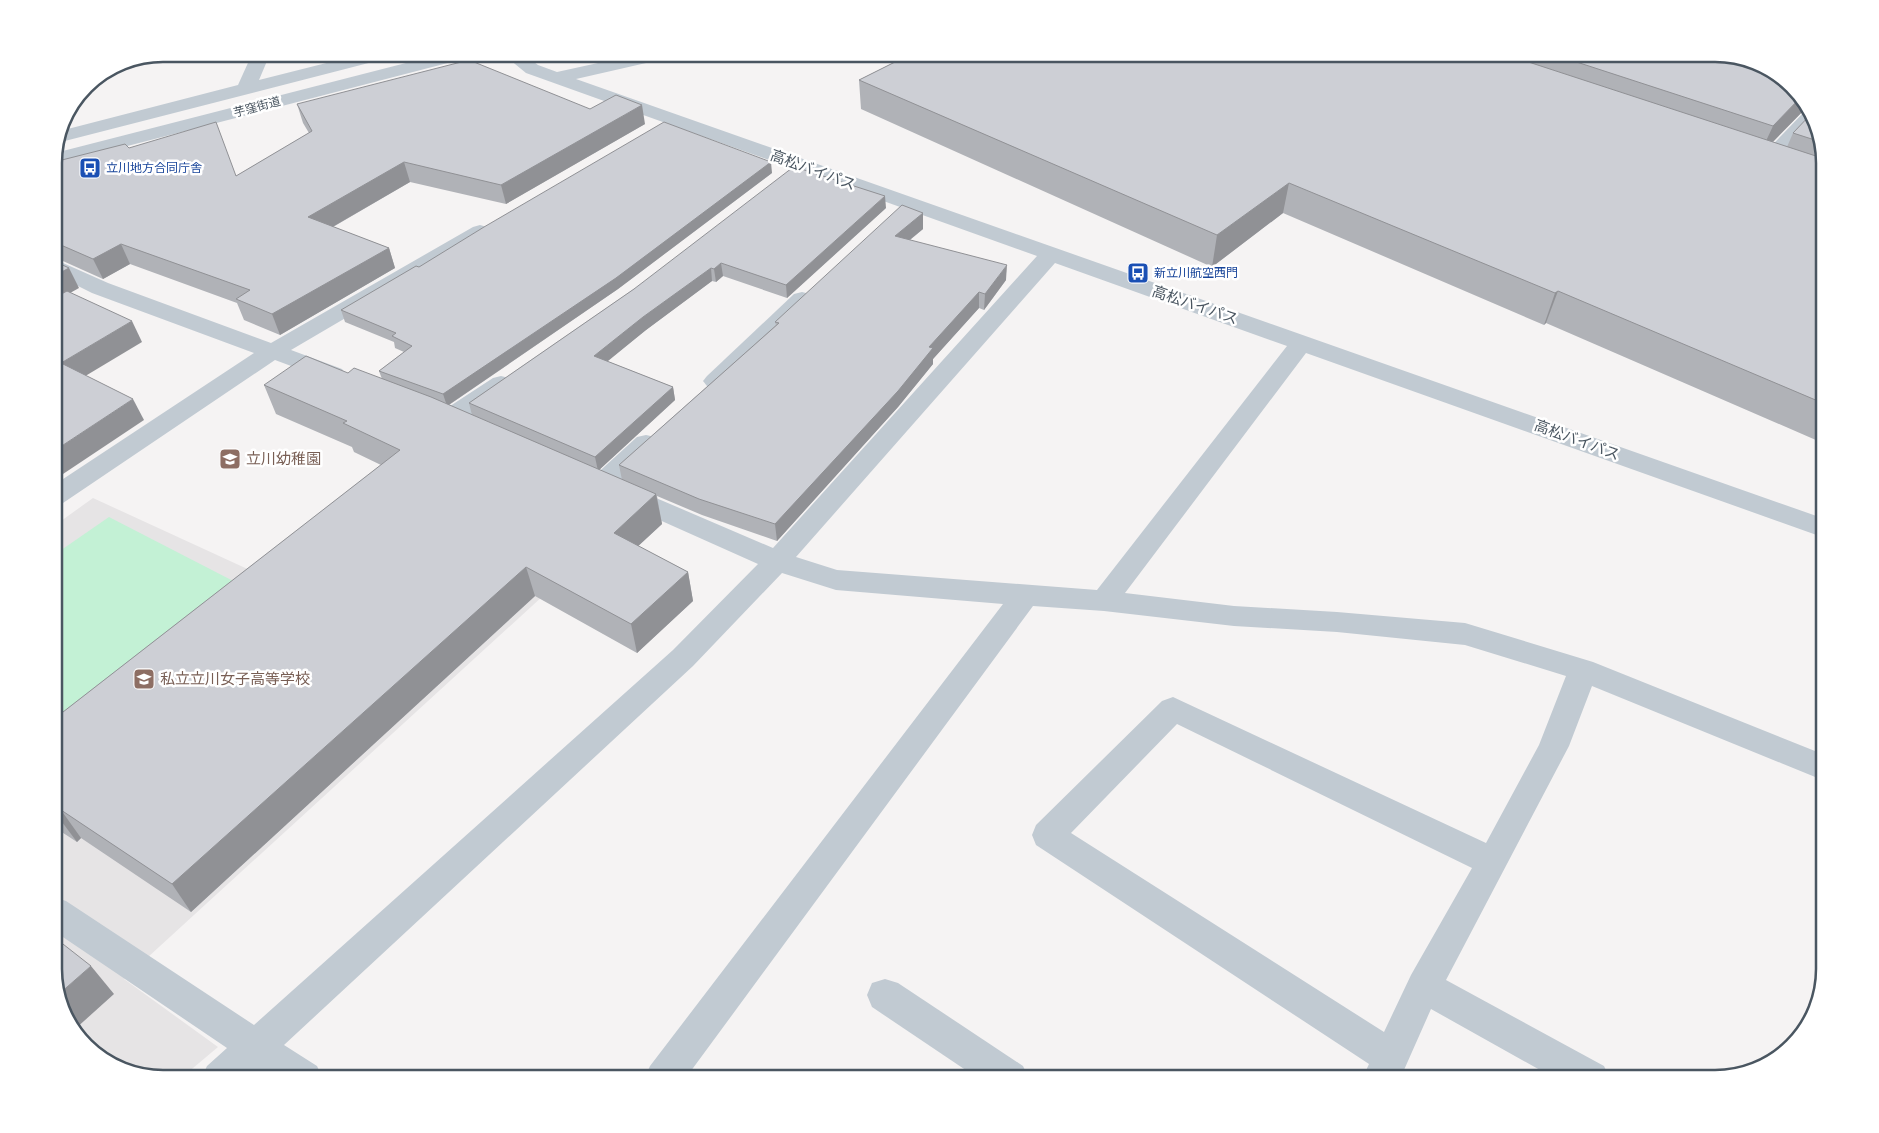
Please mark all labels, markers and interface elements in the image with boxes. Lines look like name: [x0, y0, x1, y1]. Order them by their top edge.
street label: 芋窪街道: [232, 94, 282, 120]
street label: 高松バイパス: [768, 146, 858, 193]
bus stop icon: 立川地方合同庁舎: [78, 156, 102, 180]
place label: 立川地方合同庁舎: [106, 161, 202, 175]
bus stop icon: 新立川航空西門: [1126, 261, 1150, 285]
place label: 新立川航空西門: [1154, 266, 1238, 280]
street label: 高松バイパス: [1150, 282, 1240, 327]
street label: 高松バイパス: [1532, 416, 1622, 463]
school or university icon: 立川幼稚園: [218, 447, 242, 471]
place label: 立川幼稚園: [246, 450, 321, 467]
school or university icon: 私立立川女子高等学校: [132, 667, 156, 691]
place label: 私立立川女子高等学校: [160, 670, 310, 687]

